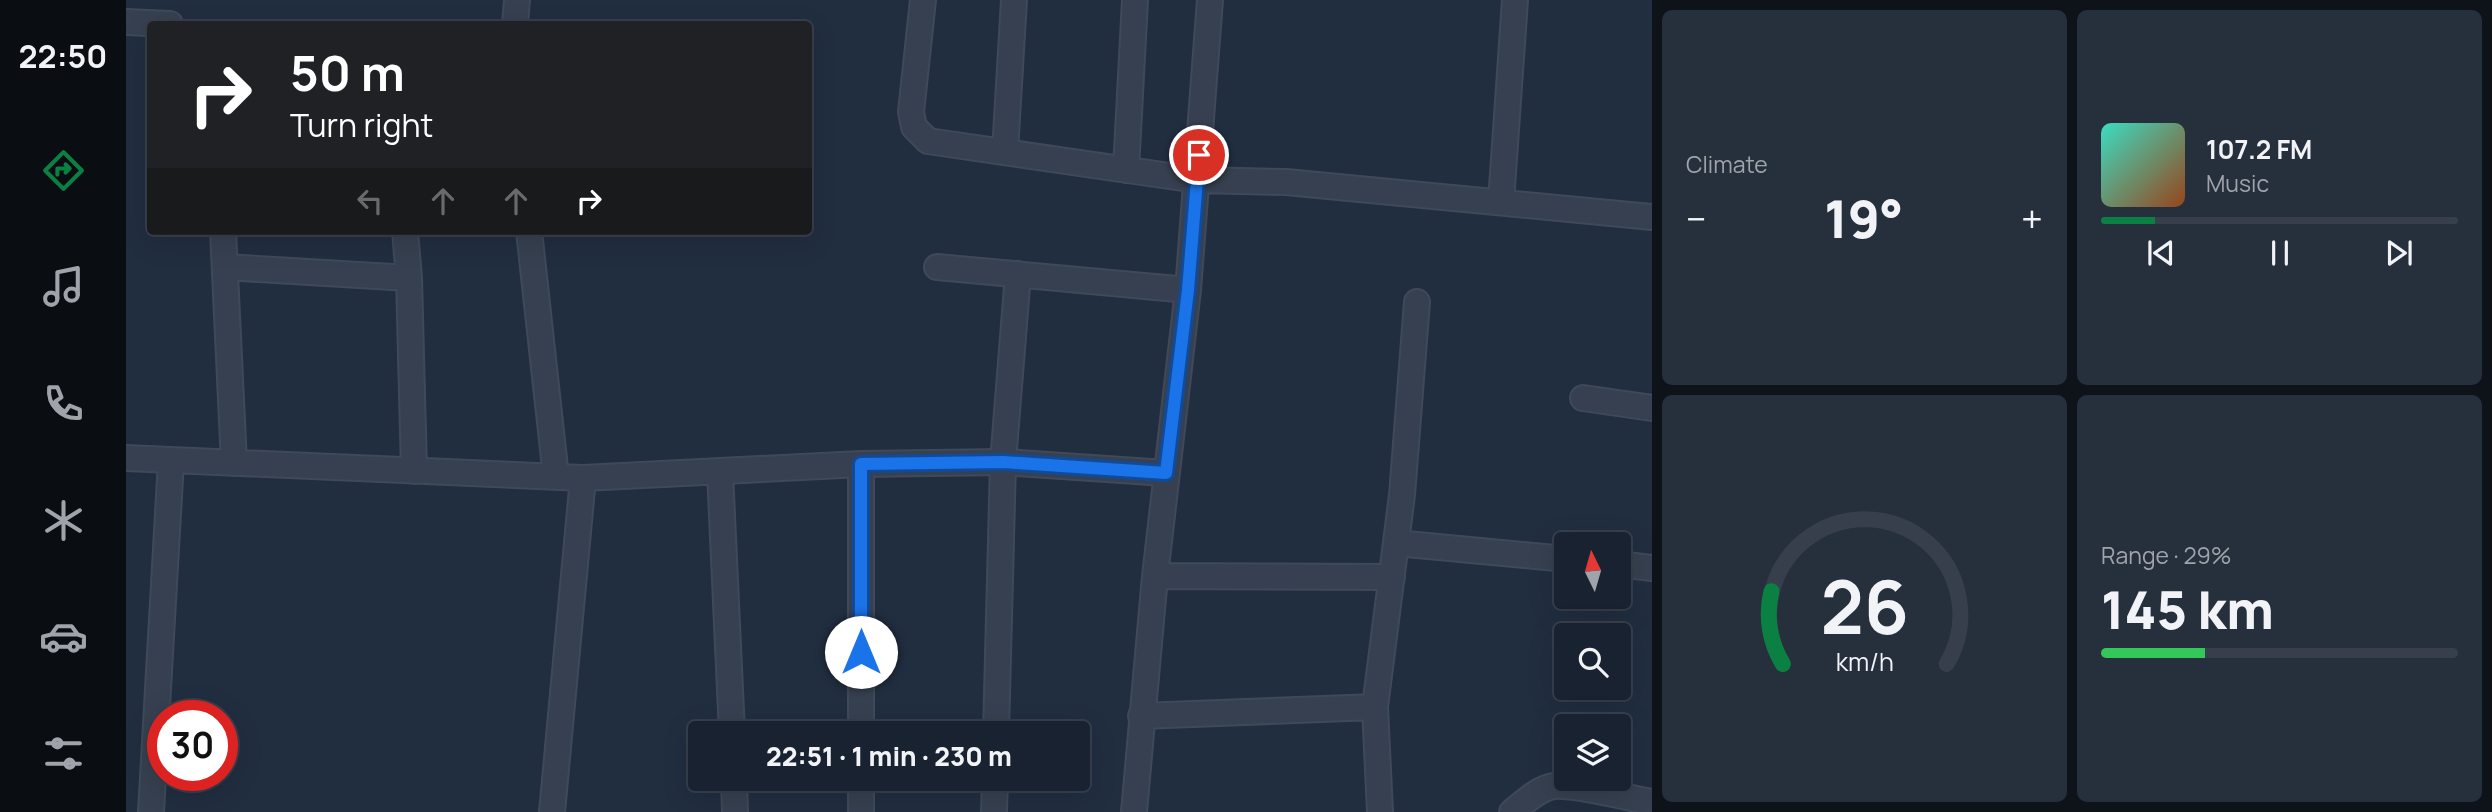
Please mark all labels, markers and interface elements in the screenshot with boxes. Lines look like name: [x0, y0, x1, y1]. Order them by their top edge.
text: 22:50: [19, 34, 107, 78]
text: 50 m: [290, 39, 405, 106]
icon: right: [175, 49, 266, 140]
text: Turn right: [290, 103, 433, 147]
pin: [1169, 125, 1229, 185]
text: 107.2 FM: [2206, 131, 2312, 167]
icon: arrive: [1180, 136, 1218, 174]
icon: directions: [39, 146, 88, 195]
text: Climate: [1686, 148, 1768, 180]
text: Music: [2206, 167, 2269, 199]
icon: left: [351, 182, 389, 220]
icon: ahead: [424, 182, 462, 220]
icon: ahead: [497, 182, 535, 220]
icon: right: [570, 182, 608, 220]
text: 19°: [1824, 183, 1903, 254]
text: −: [1686, 192, 1707, 244]
text: +: [2021, 192, 2043, 244]
icon: previous: [2142, 234, 2180, 272]
icon: pause: [2261, 234, 2299, 272]
icon: next: [2380, 234, 2418, 272]
icon: music: [39, 262, 88, 311]
icon: phone: [39, 379, 88, 428]
icon: climate: [39, 496, 88, 545]
north arrow: [1554, 532, 1631, 609]
map controls: [1554, 532, 1631, 791]
text: Range · 29%: [2101, 539, 2232, 571]
text: 26: [1820, 557, 1909, 657]
text: 145 km: [2101, 574, 2274, 645]
icon: car: [39, 612, 88, 661]
position arrow: [824, 615, 898, 689]
button: search: [1554, 623, 1631, 700]
text: km/h: [1835, 644, 1894, 679]
speed limit sign: 30: [147, 700, 238, 791]
button: layers: [1554, 714, 1631, 791]
icon: filters: [39, 729, 88, 778]
text: 22:51 · 1 min · 230 m: [766, 738, 1012, 774]

